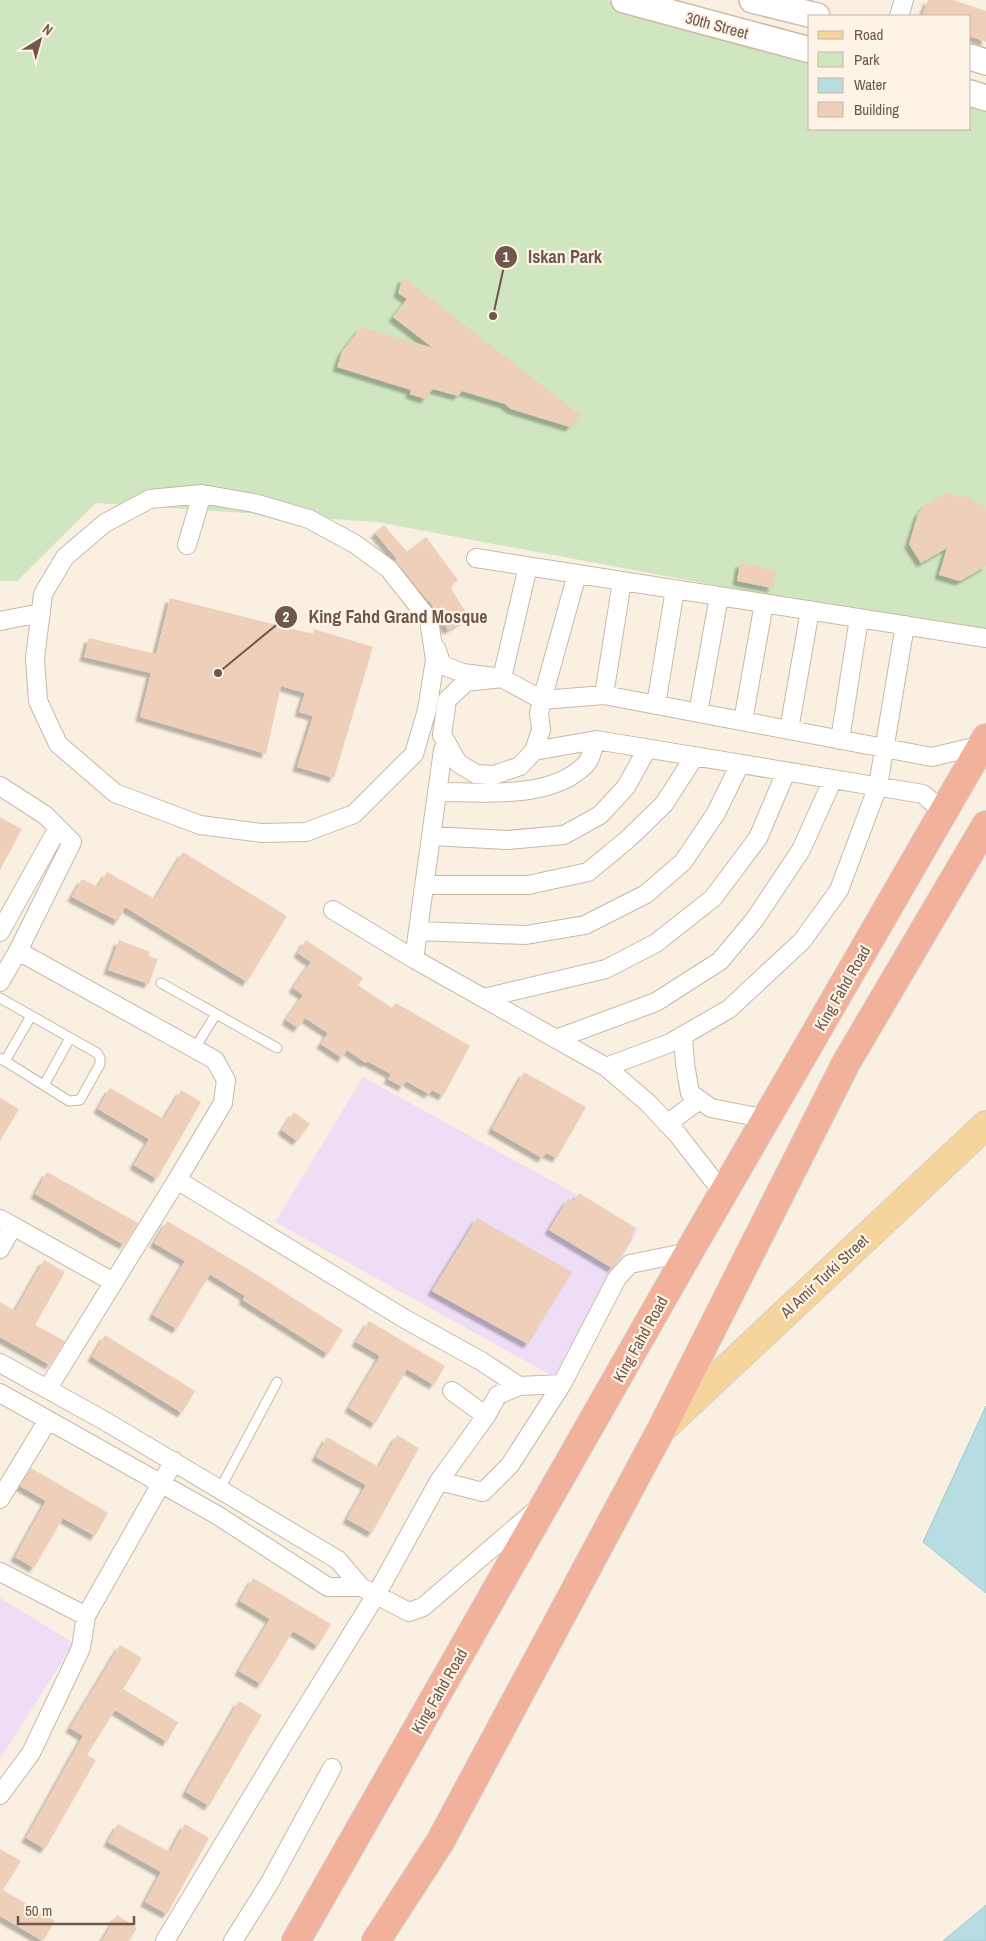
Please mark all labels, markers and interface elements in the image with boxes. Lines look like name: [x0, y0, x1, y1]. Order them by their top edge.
street label: 30th Street: [683, 6, 751, 44]
north arrow: [15, 15, 65, 65]
legend: [808, 15, 971, 130]
text: N: [39, 20, 57, 39]
text: Road: [854, 24, 883, 45]
text: Park: [854, 49, 880, 70]
text: Water: [854, 74, 886, 95]
text: Building: [854, 99, 899, 120]
callout: Iskan Park: [493, 240, 612, 273]
text: Iskan Park: [528, 244, 603, 269]
text: 1: [503, 246, 510, 267]
callout: King Fahd Grand Mosque: [273, 600, 497, 633]
text: King Fahd Grand Mosque: [309, 604, 487, 629]
text: 2: [283, 606, 290, 627]
street label: King Fahd Road: [809, 941, 875, 1035]
street label: Al Amir Turki Street: [774, 1229, 873, 1323]
street label: King Fahd Road: [607, 1292, 673, 1386]
street label: King Fahd Road: [406, 1644, 472, 1738]
scale bar: [18, 1894, 134, 1926]
text: 50 m: [25, 1900, 52, 1921]

